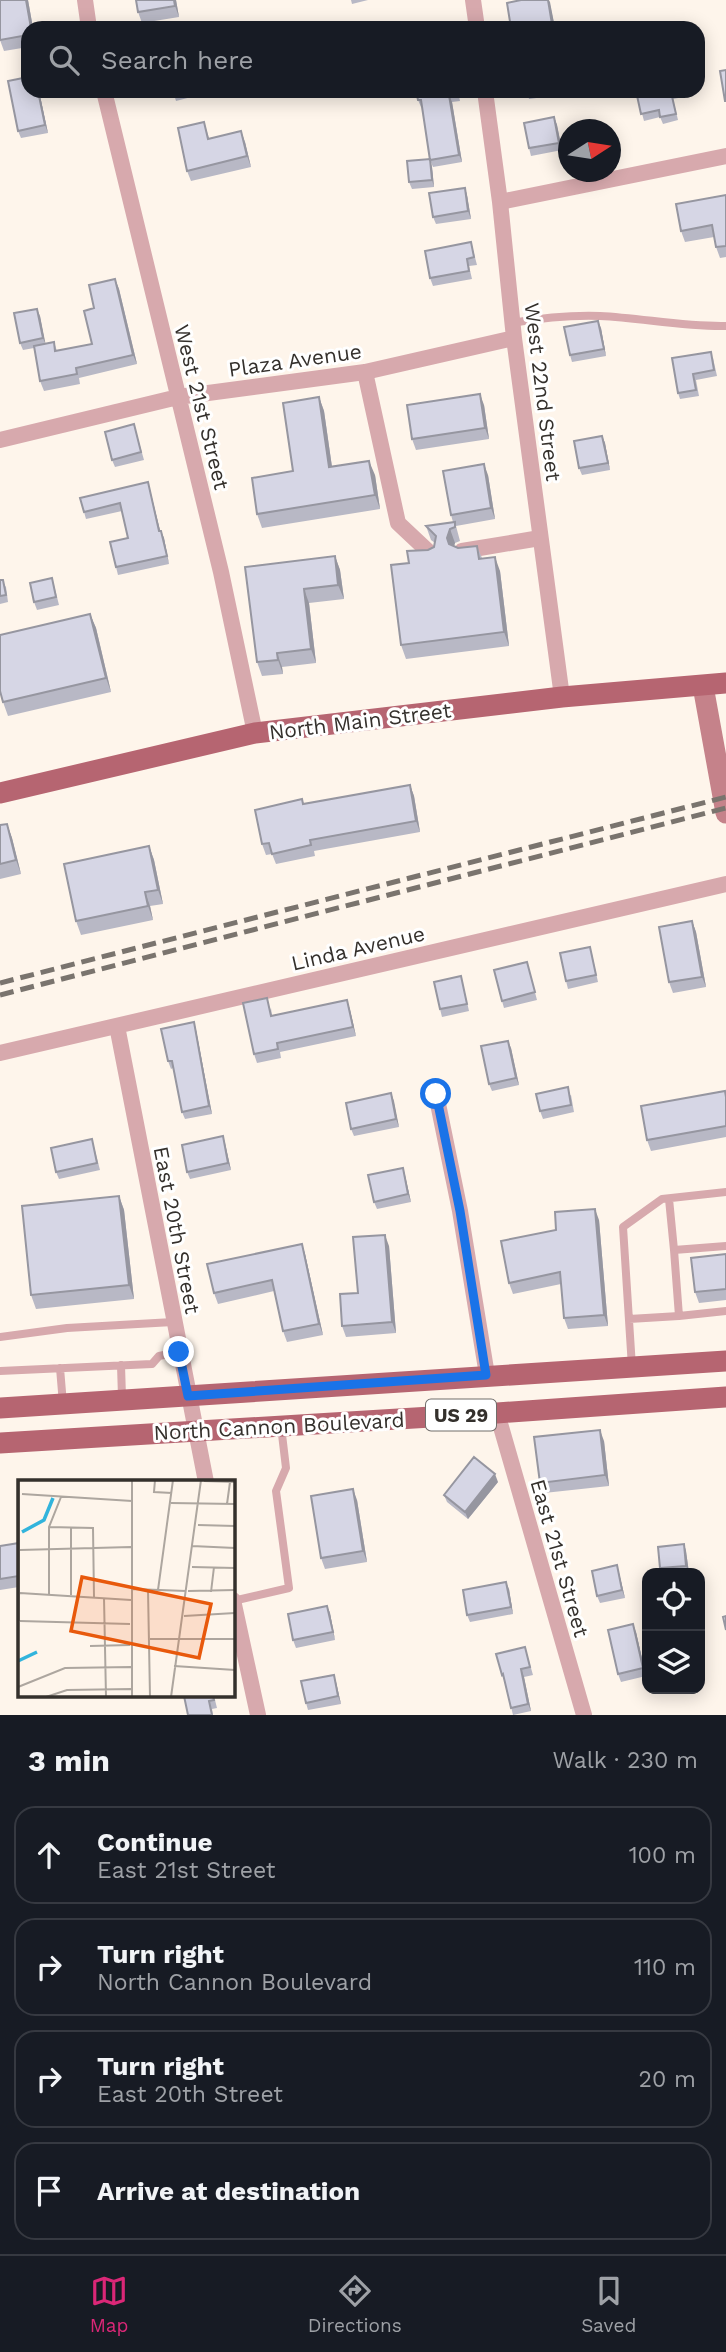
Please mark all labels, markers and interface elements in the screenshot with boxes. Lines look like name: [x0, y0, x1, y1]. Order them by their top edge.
search box: [21, 21, 705, 98]
icon: search: [45, 41, 83, 79]
text: Search here: [101, 45, 253, 75]
north arrow: [558, 119, 621, 182]
street label: West 22nd Street: [520, 301, 566, 483]
street label: West 21st Street: [169, 322, 235, 492]
street label: Plaza Avenue: [227, 338, 363, 382]
street label: North Main Street: [267, 697, 453, 745]
street label: Linda Avenue: [289, 920, 427, 976]
route start: [420, 1078, 451, 1109]
street label: East 20th Street: [149, 1144, 206, 1316]
route end: [163, 1336, 194, 1367]
road number: US 29: [426, 1400, 496, 1430]
street label: North Cannon Boulevard: [153, 1407, 405, 1445]
street label: East 21st Street: [526, 1476, 595, 1640]
inset map: [18, 1480, 234, 1698]
map controls: [642, 1568, 705, 1694]
button: locate: [642, 1568, 705, 1631]
button: layers: [642, 1631, 705, 1694]
text: 3 min: [28, 1743, 110, 1778]
text: Walk · 230 m: [552, 1747, 698, 1774]
text: Continue: [97, 1827, 213, 1857]
icon: ahead: [30, 1836, 68, 1874]
text: 100 m: [629, 1842, 696, 1869]
text: East 21st Street: [97, 1857, 276, 1884]
text: Turn right: [97, 1939, 224, 1969]
icon: right: [30, 1948, 68, 1986]
text: 110 m: [634, 1954, 696, 1981]
text: North Cannon Boulevard: [97, 1969, 372, 1996]
text: Turn right: [97, 2051, 224, 2081]
icon: right: [30, 2060, 68, 2098]
text: 20 m: [639, 2066, 696, 2093]
text: East 20th Street: [97, 2081, 283, 2108]
icon: arrive: [30, 2172, 68, 2210]
text: Arrive at destination: [97, 2176, 360, 2206]
tab: Map: [90, 2272, 128, 2337]
tab: Directions: [308, 2272, 402, 2337]
tab: Saved: [581, 2272, 636, 2337]

